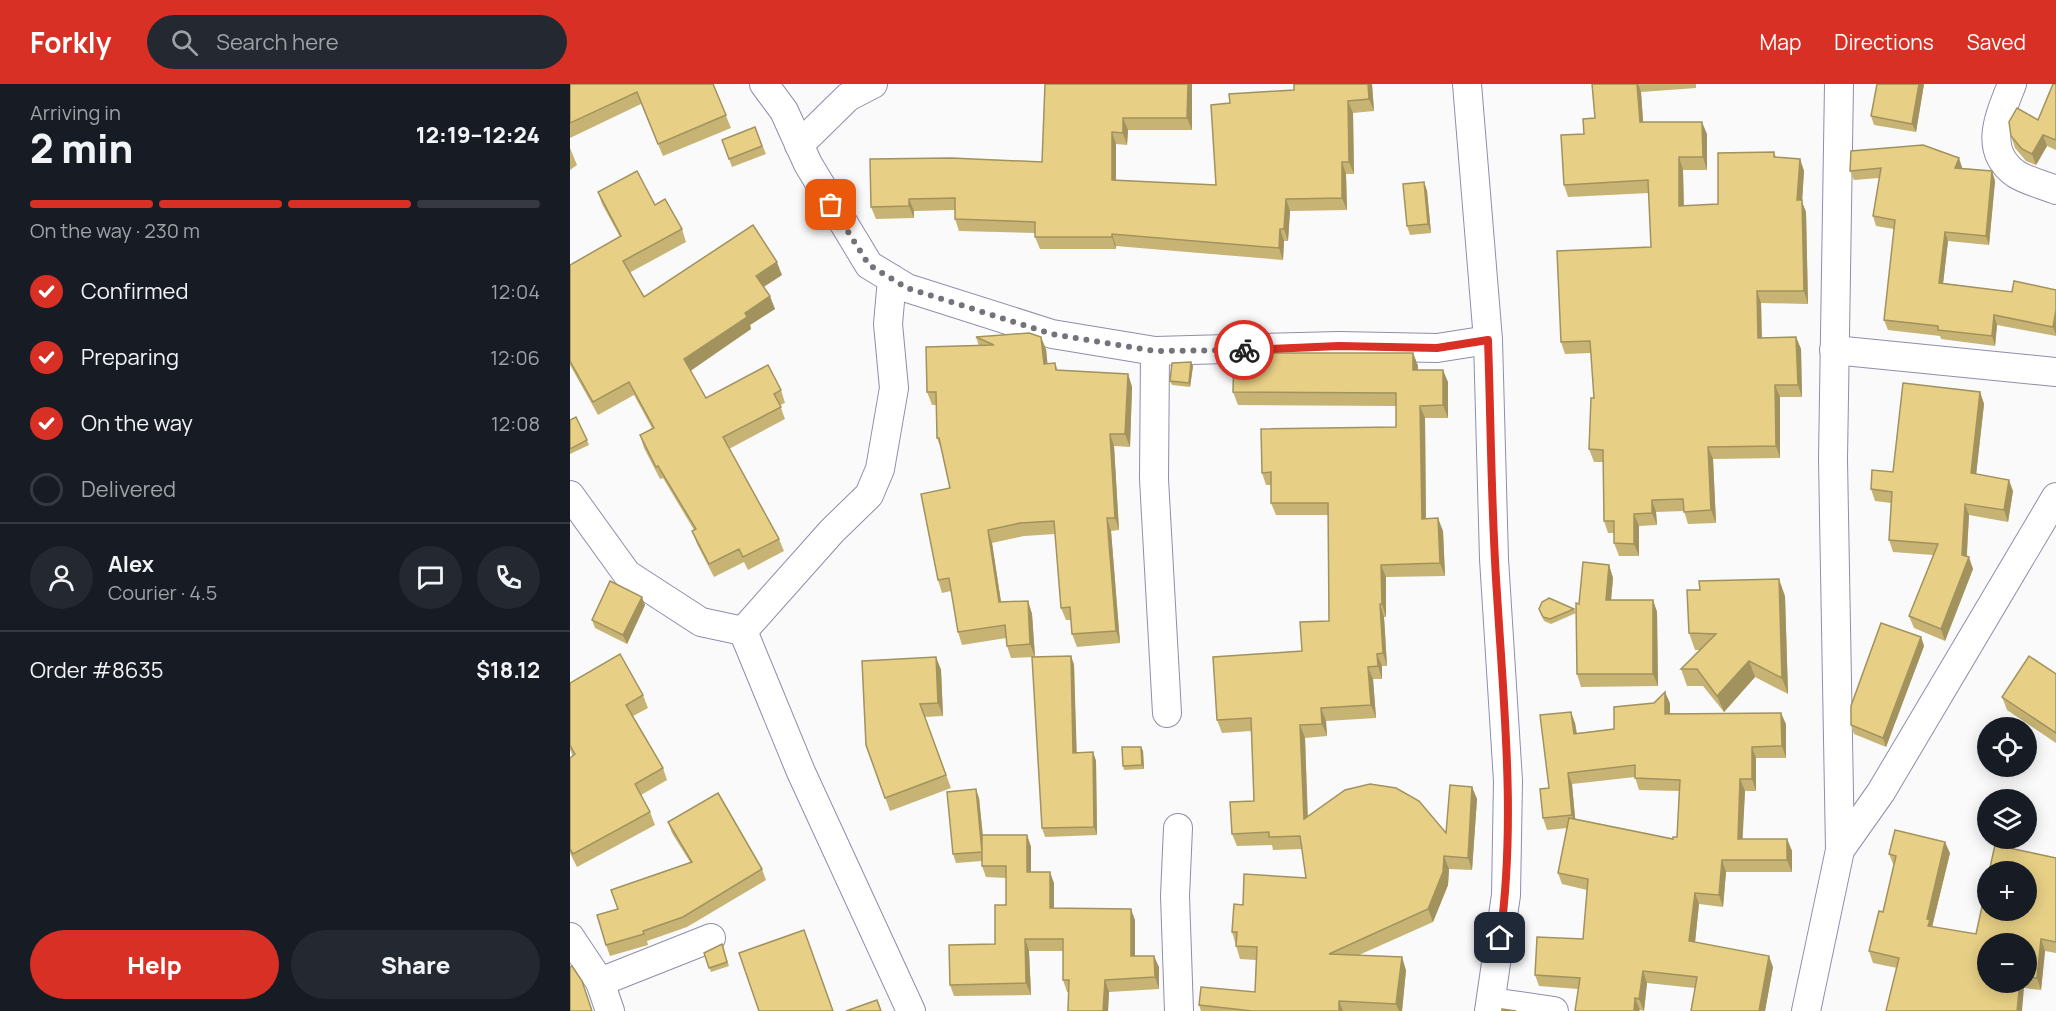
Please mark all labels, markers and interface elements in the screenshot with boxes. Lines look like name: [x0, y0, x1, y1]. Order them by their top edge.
search box: [147, 15, 567, 69]
text: Forkly: [30, 23, 111, 61]
icon: search: [168, 26, 201, 59]
text: Search here: [216, 27, 339, 57]
text: Map: [1760, 28, 1801, 56]
text: Directions: [1834, 28, 1934, 56]
text: Saved: [1967, 28, 2026, 56]
text: Arriving in: [30, 99, 121, 126]
text: 12:19–12:24: [416, 120, 540, 150]
text: 2 min: [30, 121, 133, 175]
pin: [805, 179, 856, 230]
icon: bag: [814, 188, 847, 221]
text: On the way · 230 m: [30, 217, 200, 244]
icon: check: [30, 275, 63, 308]
text: Confirmed: [81, 276, 189, 306]
text: 12:04: [491, 278, 540, 305]
courier: [1214, 320, 1274, 380]
icon: bike: [1228, 334, 1261, 367]
icon: check: [30, 341, 63, 374]
text: Preparing: [81, 342, 179, 372]
text: 12:06: [490, 344, 540, 371]
icon: check: [30, 407, 63, 440]
text: On the way: [81, 408, 193, 438]
text: 12:08: [491, 410, 540, 437]
text: Delivered: [81, 474, 176, 504]
button: person: [30, 546, 93, 609]
button: chat: [399, 546, 462, 609]
button: phone: [477, 546, 540, 609]
text: Alex: [108, 549, 154, 579]
text: Courier · 4.5: [108, 579, 217, 606]
text: Order #8635: [30, 655, 163, 685]
text: $18.12: [476, 655, 540, 685]
map controls: [1977, 717, 2037, 993]
button: locate: [1977, 717, 2037, 777]
button: layers: [1977, 789, 2037, 849]
button: +: [1977, 861, 2037, 921]
pin: [1474, 912, 1525, 963]
icon: home: [1483, 921, 1516, 954]
button: Help: [30, 930, 279, 999]
button: Share: [291, 930, 540, 999]
button: −: [1977, 933, 2037, 993]

